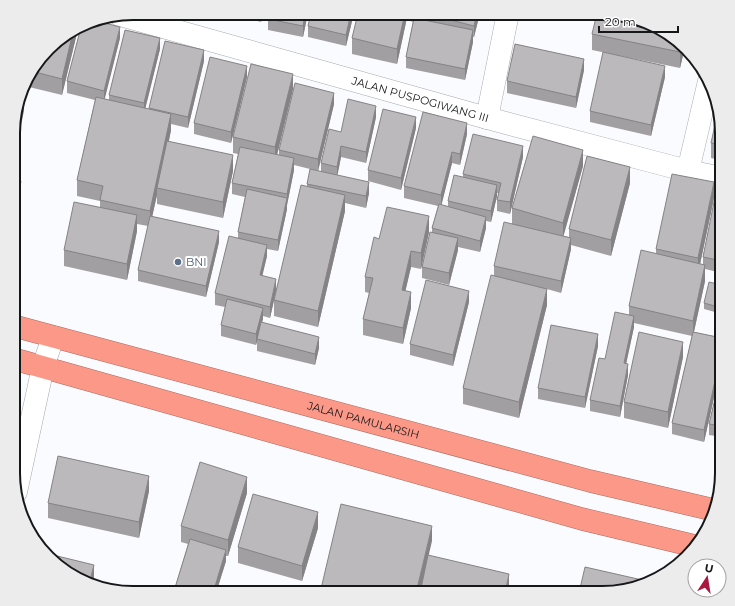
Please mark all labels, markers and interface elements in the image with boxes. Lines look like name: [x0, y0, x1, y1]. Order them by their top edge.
scale bar: [599, 8, 678, 34]
text: 20 m: [605, 14, 636, 29]
street label: JALAN PUSPOGIWANG III: [349, 73, 490, 125]
place label: BNI: [186, 255, 207, 269]
marker: BNI: [173, 257, 183, 267]
street label: JALAN PAMULARSIH: [305, 398, 421, 442]
north arrow: [687, 558, 727, 598]
text: U: [703, 560, 715, 576]

